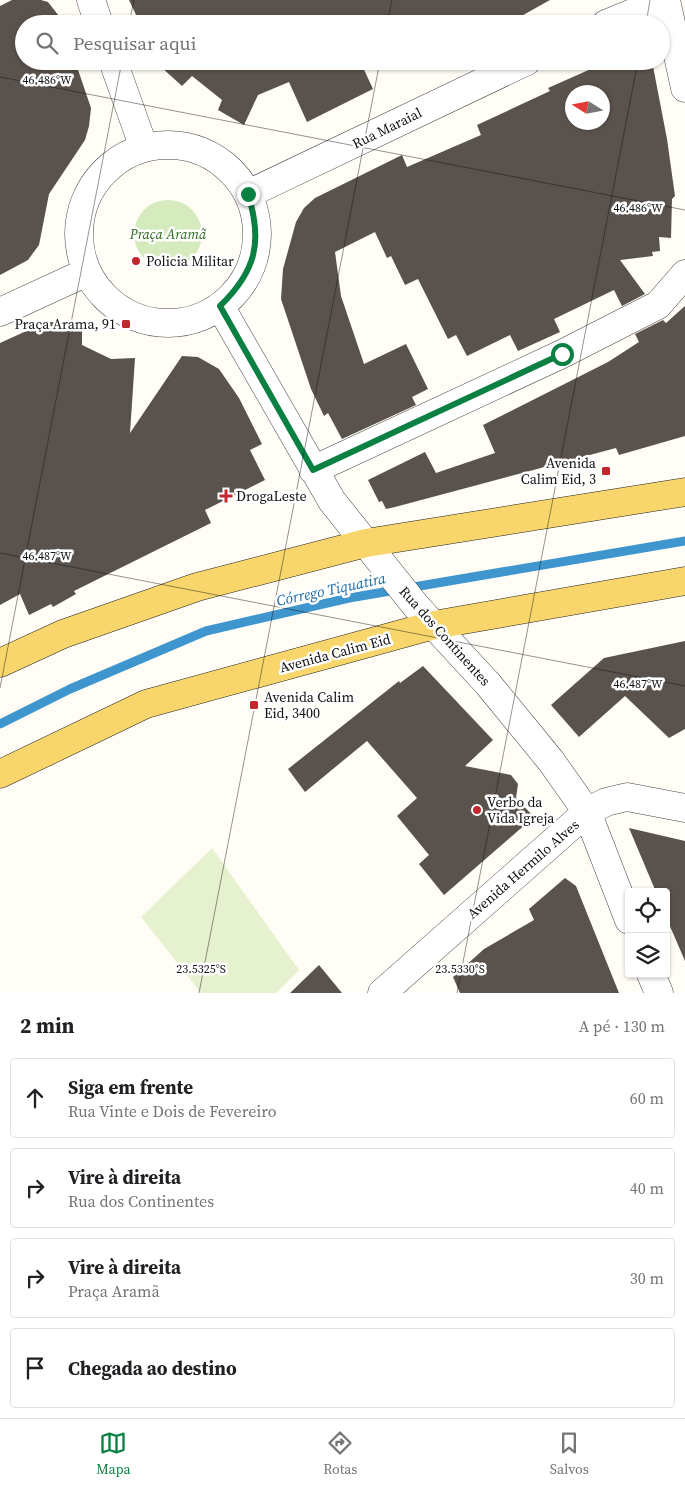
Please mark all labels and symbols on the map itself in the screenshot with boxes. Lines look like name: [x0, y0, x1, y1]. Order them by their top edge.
text: 46.486°W: [22, 72, 72, 88]
north arrow: [565, 85, 610, 130]
street label: Rua Maraial: [349, 103, 425, 153]
route end: [237, 183, 260, 206]
text: 46.486°W: [613, 200, 663, 216]
park label: Praça Aramã: [129, 224, 207, 244]
place label: Policia Militar: [146, 251, 234, 271]
marker: Policia Militar: [130, 255, 142, 267]
place label: Praça Arama, 91: [14, 314, 116, 334]
marker: Praça Arama, 91: [120, 318, 132, 330]
route start: [551, 343, 574, 366]
place label: Avenida Calim Eid, 3: [521, 453, 597, 489]
marker: Avenida Calim Eid, 3: [600, 465, 612, 477]
place label: DrogaLeste: [236, 486, 307, 506]
marker: DrogaLeste: [220, 490, 232, 502]
text: 46.487°W: [22, 548, 72, 564]
water label: Córrego Tiquatira: [274, 567, 388, 611]
street label: Rua dos Continentes: [395, 582, 495, 690]
street label: Avenida Calim Eid: [277, 629, 393, 677]
text: 46.487°W: [613, 676, 663, 692]
place label: Avenida Calim Eid, 3400: [264, 687, 355, 723]
marker: Avenida Calim Eid, 3400: [248, 699, 260, 711]
place label: Verbo da Vida Igreja: [487, 792, 555, 828]
marker: Verbo da Vida Igreja: [471, 804, 483, 816]
street label: Avenida Hermilo Alves: [463, 815, 583, 923]
text: 23.5325°S: [176, 961, 226, 977]
text: 23.5330°S: [435, 961, 485, 977]

